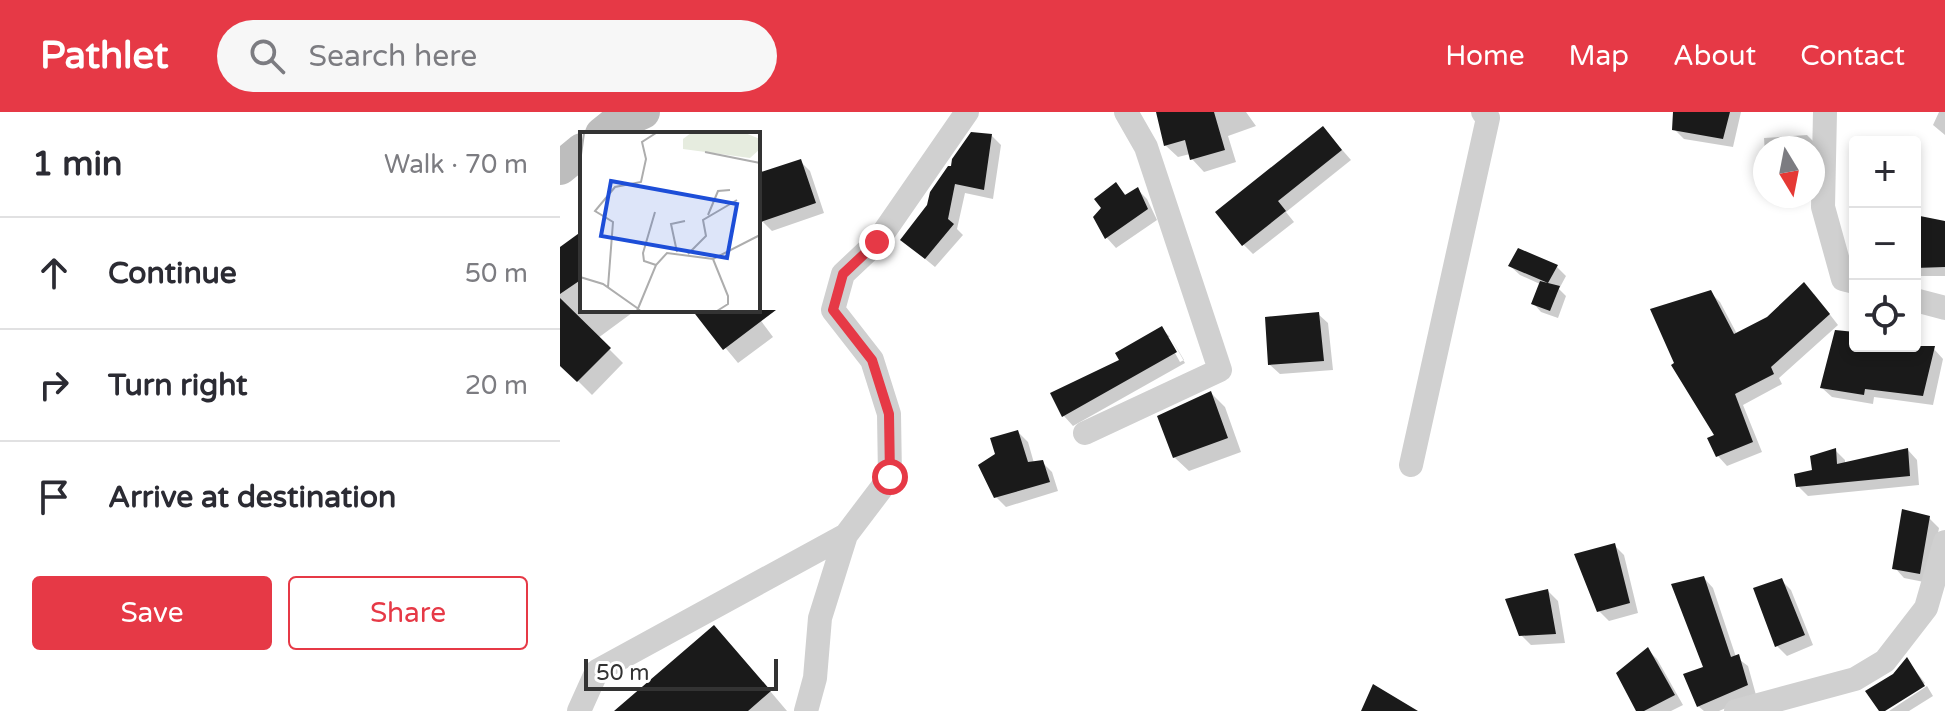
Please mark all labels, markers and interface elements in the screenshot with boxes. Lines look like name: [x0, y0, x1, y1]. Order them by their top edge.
search box: [217, 20, 777, 92]
text: Pathlet: [40, 33, 169, 79]
icon: search: [245, 34, 289, 78]
text: Search here: [309, 38, 477, 75]
text: Home: [1445, 39, 1525, 73]
text: Map: [1569, 39, 1629, 73]
text: About: [1673, 39, 1756, 73]
text: Contact: [1800, 39, 1905, 73]
inset map: [580, 132, 760, 312]
north arrow: [1753, 136, 1825, 208]
map controls: [1849, 136, 1921, 352]
button: +: [1849, 136, 1921, 208]
text: 1 min: [32, 144, 123, 185]
text: Walk · 70 m: [384, 149, 528, 180]
button: −: [1849, 208, 1921, 280]
route end: [859, 224, 895, 260]
icon: ahead: [32, 251, 76, 295]
text: Continue: [108, 255, 237, 292]
text: 50 m: [465, 258, 528, 289]
button: locate: [1849, 280, 1921, 352]
icon: right: [32, 363, 76, 407]
text: Turn right: [108, 367, 248, 404]
text: 20 m: [465, 370, 528, 401]
route start: [872, 459, 908, 495]
icon: arrive: [32, 475, 76, 519]
text: Arrive at destination: [108, 479, 396, 516]
button: Save: [32, 576, 272, 650]
button: Share: [288, 576, 528, 650]
scale bar: [584, 655, 778, 691]
text: 50 m: [596, 660, 650, 686]

